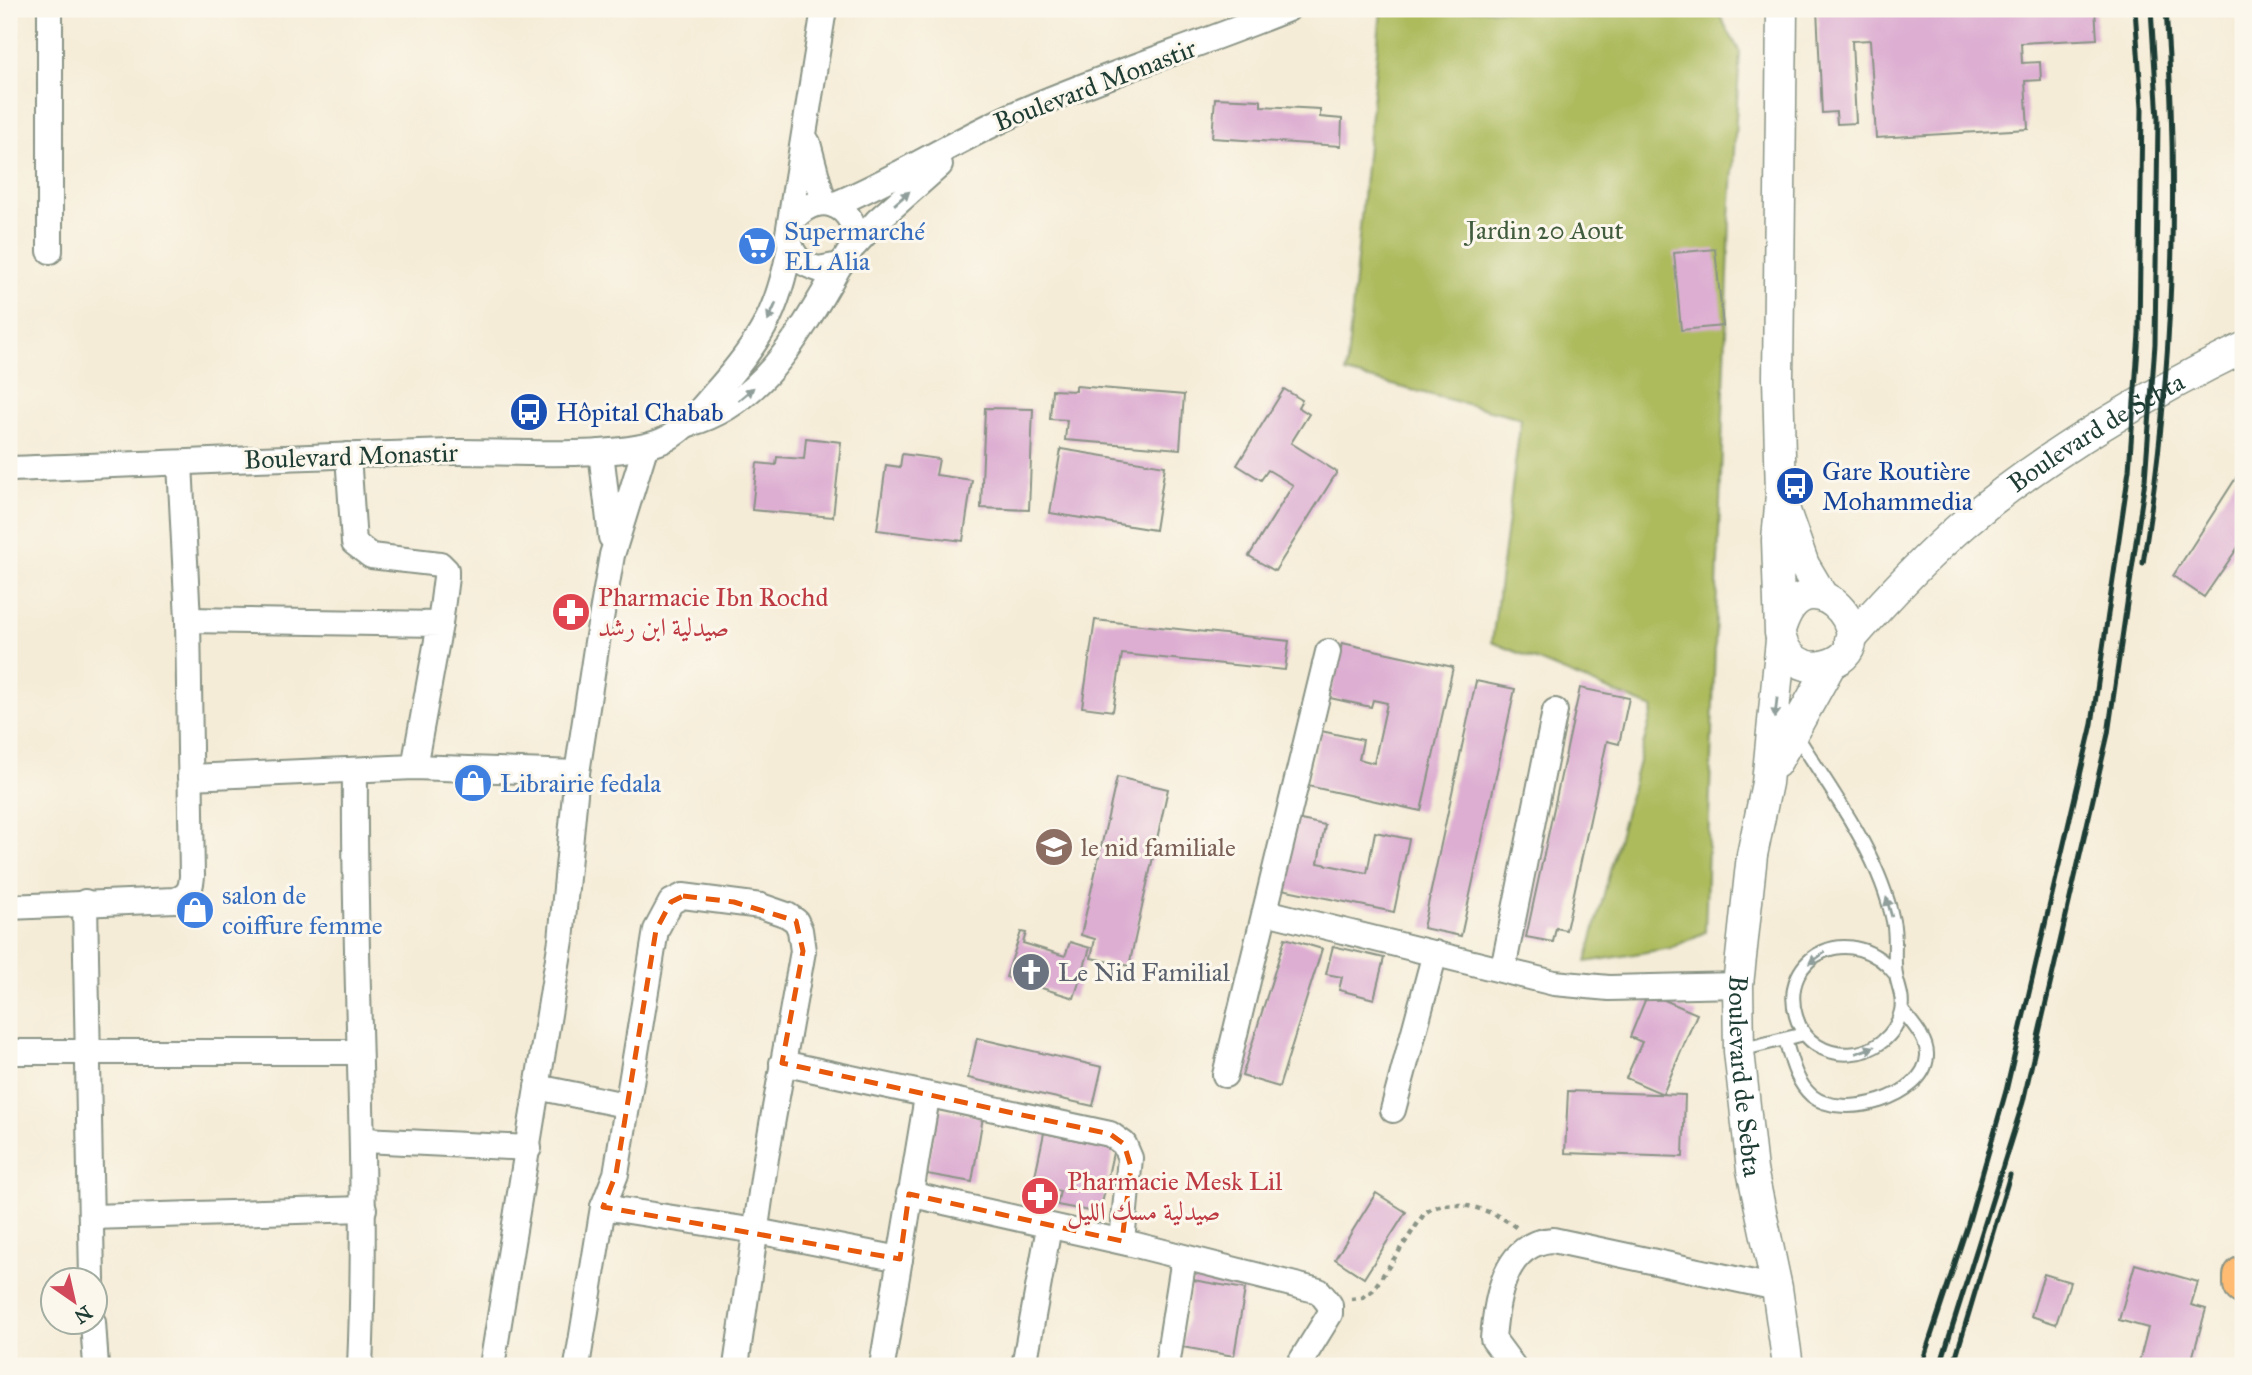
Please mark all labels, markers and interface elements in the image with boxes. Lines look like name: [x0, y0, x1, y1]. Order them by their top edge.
street label: Boulevard Monastir: [989, 32, 1201, 138]
one-way arrow: [893, 191, 910, 206]
park label: Jardin 20 Aout: [1463, 214, 1624, 246]
place label: Supermarché EL Alia: [784, 215, 925, 277]
supermarket icon: Supermarché EL Alia: [736, 225, 778, 267]
one-way arrow: [766, 302, 778, 322]
street label: Boulevard de Sebta: [2001, 365, 2190, 499]
one-way arrow: [738, 387, 755, 402]
bus stop icon: Hôpital Chabab: [508, 391, 550, 433]
place label: Hôpital Chabab: [556, 396, 724, 428]
street label: Boulevard Monastir: [243, 436, 459, 476]
place label: Gare Routière Mohammedia: [1822, 455, 1973, 517]
bus stop icon: Gare Routière Mohammedia: [1774, 465, 1816, 507]
place label: Pharmacie Ibn Rochd صيدلية ابن رشد: [598, 581, 828, 643]
pharmacy icon: Pharmacie Ibn Rochd صيدلية ابن رشد: [550, 591, 592, 633]
one-way arrow: [1770, 697, 1781, 719]
shop icon: Librairie fedala: [452, 762, 494, 804]
place label: Librairie fedala: [500, 767, 661, 799]
school or university icon: le nid familiale: [1033, 826, 1075, 868]
place label: le nid familiale: [1081, 831, 1236, 863]
place label: salon de coiffure femme: [222, 879, 383, 941]
shop icon: salon de coiffure femme: [174, 889, 216, 931]
one-way arrow: [1883, 896, 1894, 918]
church icon: Le Nid Familial: [1010, 951, 1052, 993]
one-way arrow: [1807, 951, 1827, 964]
place label: Le Nid Familial: [1058, 956, 1230, 988]
street label: Boulevard de Sebta: [1721, 973, 1769, 1179]
one-way arrow: [1855, 1044, 1876, 1055]
place label: Pharmacie Mesk Lil صيدلية مسك الليل: [1067, 1165, 1282, 1229]
pharmacy icon: Pharmacie Mesk Lil صيدلية مسك الليل: [1019, 1175, 1061, 1217]
north arrow: [38, 1266, 108, 1336]
text: N: [70, 1301, 96, 1329]

